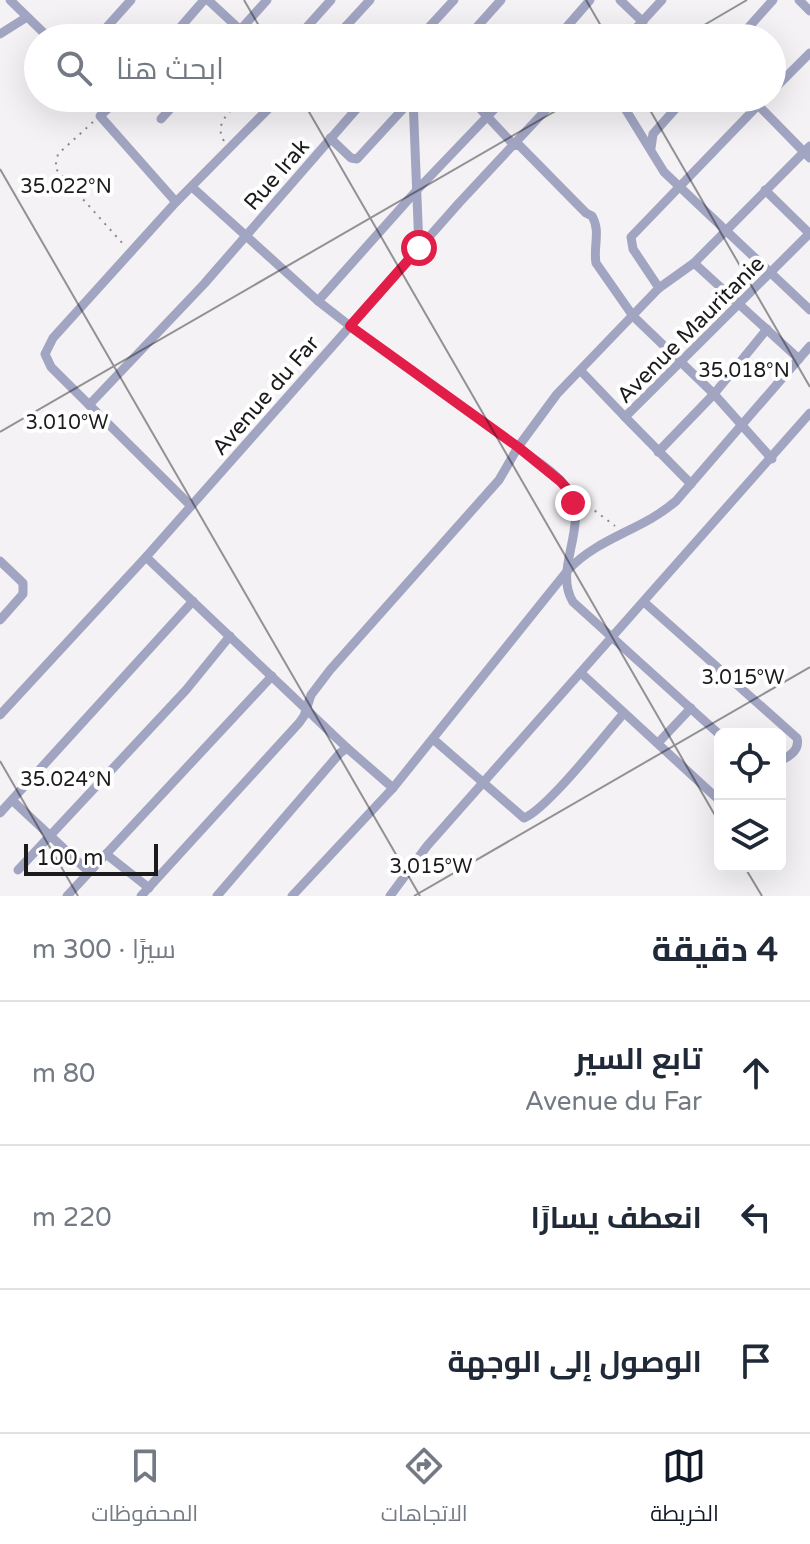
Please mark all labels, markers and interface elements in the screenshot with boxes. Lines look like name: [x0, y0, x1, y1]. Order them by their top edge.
search box: [24, 24, 786, 112]
icon: search: [52, 46, 96, 90]
text: ابحث هنا: [116, 51, 224, 88]
street label: Rue Irak: [239, 134, 315, 216]
text: 35.022°N: [20, 175, 112, 199]
route start: [401, 230, 437, 266]
street label: Avenue Mauritanie: [612, 251, 770, 409]
street label: Avenue du Far: [207, 330, 325, 461]
text: 35.018°N: [698, 359, 790, 383]
text: 3.010°W: [25, 411, 109, 435]
route end: [555, 485, 591, 521]
text: 3.015°W: [702, 666, 784, 690]
map controls: [714, 728, 786, 872]
button: locate: [714, 728, 786, 800]
text: 35.024°N: [20, 768, 112, 792]
button: layers: [714, 800, 786, 872]
scale bar: [24, 840, 158, 876]
text: 100 m: [36, 845, 103, 871]
text: 3.015°W: [390, 855, 472, 879]
text: 4 دقيقة: [652, 930, 778, 971]
text: سيرًا · 300 m: [32, 934, 176, 965]
text: تابع السير: [575, 1041, 702, 1078]
icon: ahead: [734, 1051, 778, 1095]
text: 80 m: [32, 1058, 95, 1089]
text: Avenue du Far: [525, 1086, 702, 1117]
icon: left: [734, 1195, 778, 1239]
text: انعطف يسارًا: [531, 1200, 702, 1237]
text: 220 m: [32, 1202, 112, 1233]
icon: arrive: [734, 1339, 778, 1383]
text: الوصول إلى الوجهة: [447, 1344, 702, 1381]
tab: المحفوظات: [91, 1444, 198, 1534]
tab: الاتجاهات: [381, 1444, 468, 1534]
tab: الخريطة: [650, 1444, 719, 1534]

